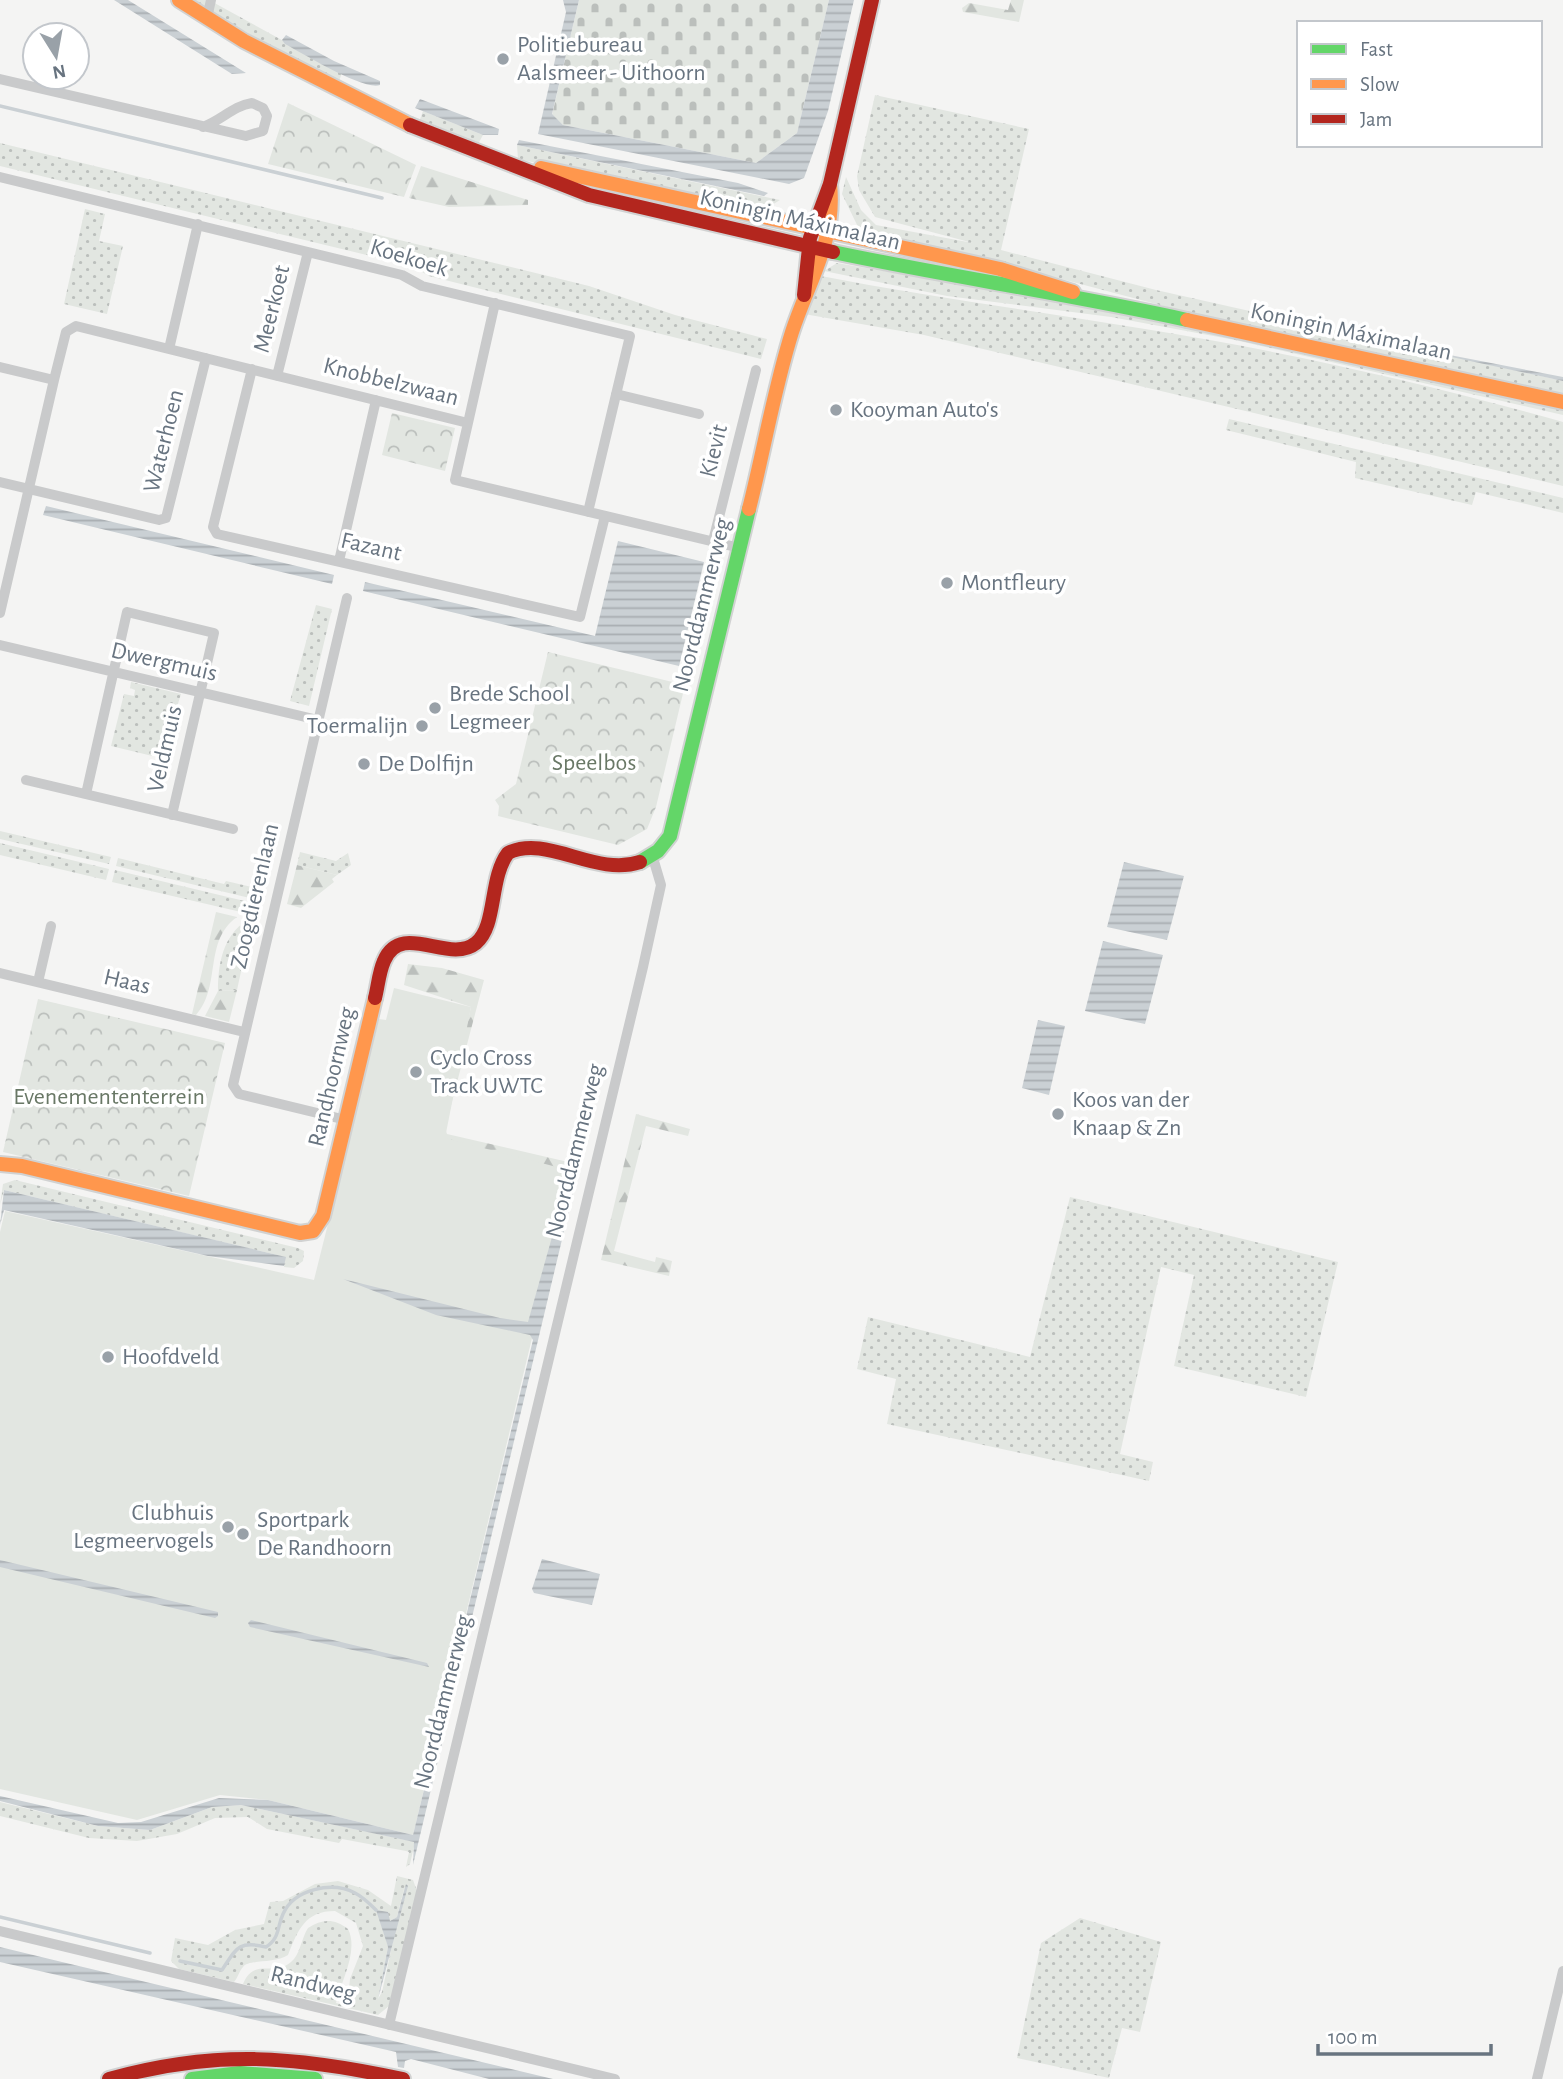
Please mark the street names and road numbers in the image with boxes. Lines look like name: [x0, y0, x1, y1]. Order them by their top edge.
street label: Koningin Máximalaan: [697, 185, 903, 255]
street label: Koekoek: [367, 235, 451, 281]
street label: Meerkoet: [250, 262, 295, 355]
street label: Koningin Máximalaan: [1248, 299, 1454, 365]
street label: Knobbelzwaan: [321, 354, 461, 410]
street label: Waterhoen: [140, 387, 188, 495]
street label: Kievit: [696, 422, 732, 480]
street label: Noorddammerweg: [669, 515, 735, 694]
street label: Fazant: [338, 528, 404, 566]
street label: Dwergmuis: [109, 638, 219, 686]
street label: Veldmuis: [143, 703, 187, 795]
street label: Zoogdierenlaan: [227, 821, 283, 971]
street label: Haas: [101, 965, 153, 999]
street label: Randhoornweg: [304, 1005, 360, 1149]
street label: Noorddammerweg: [542, 1061, 608, 1240]
street label: Noorddammerweg: [410, 1612, 476, 1791]
street label: Randweg: [268, 1962, 358, 2006]

